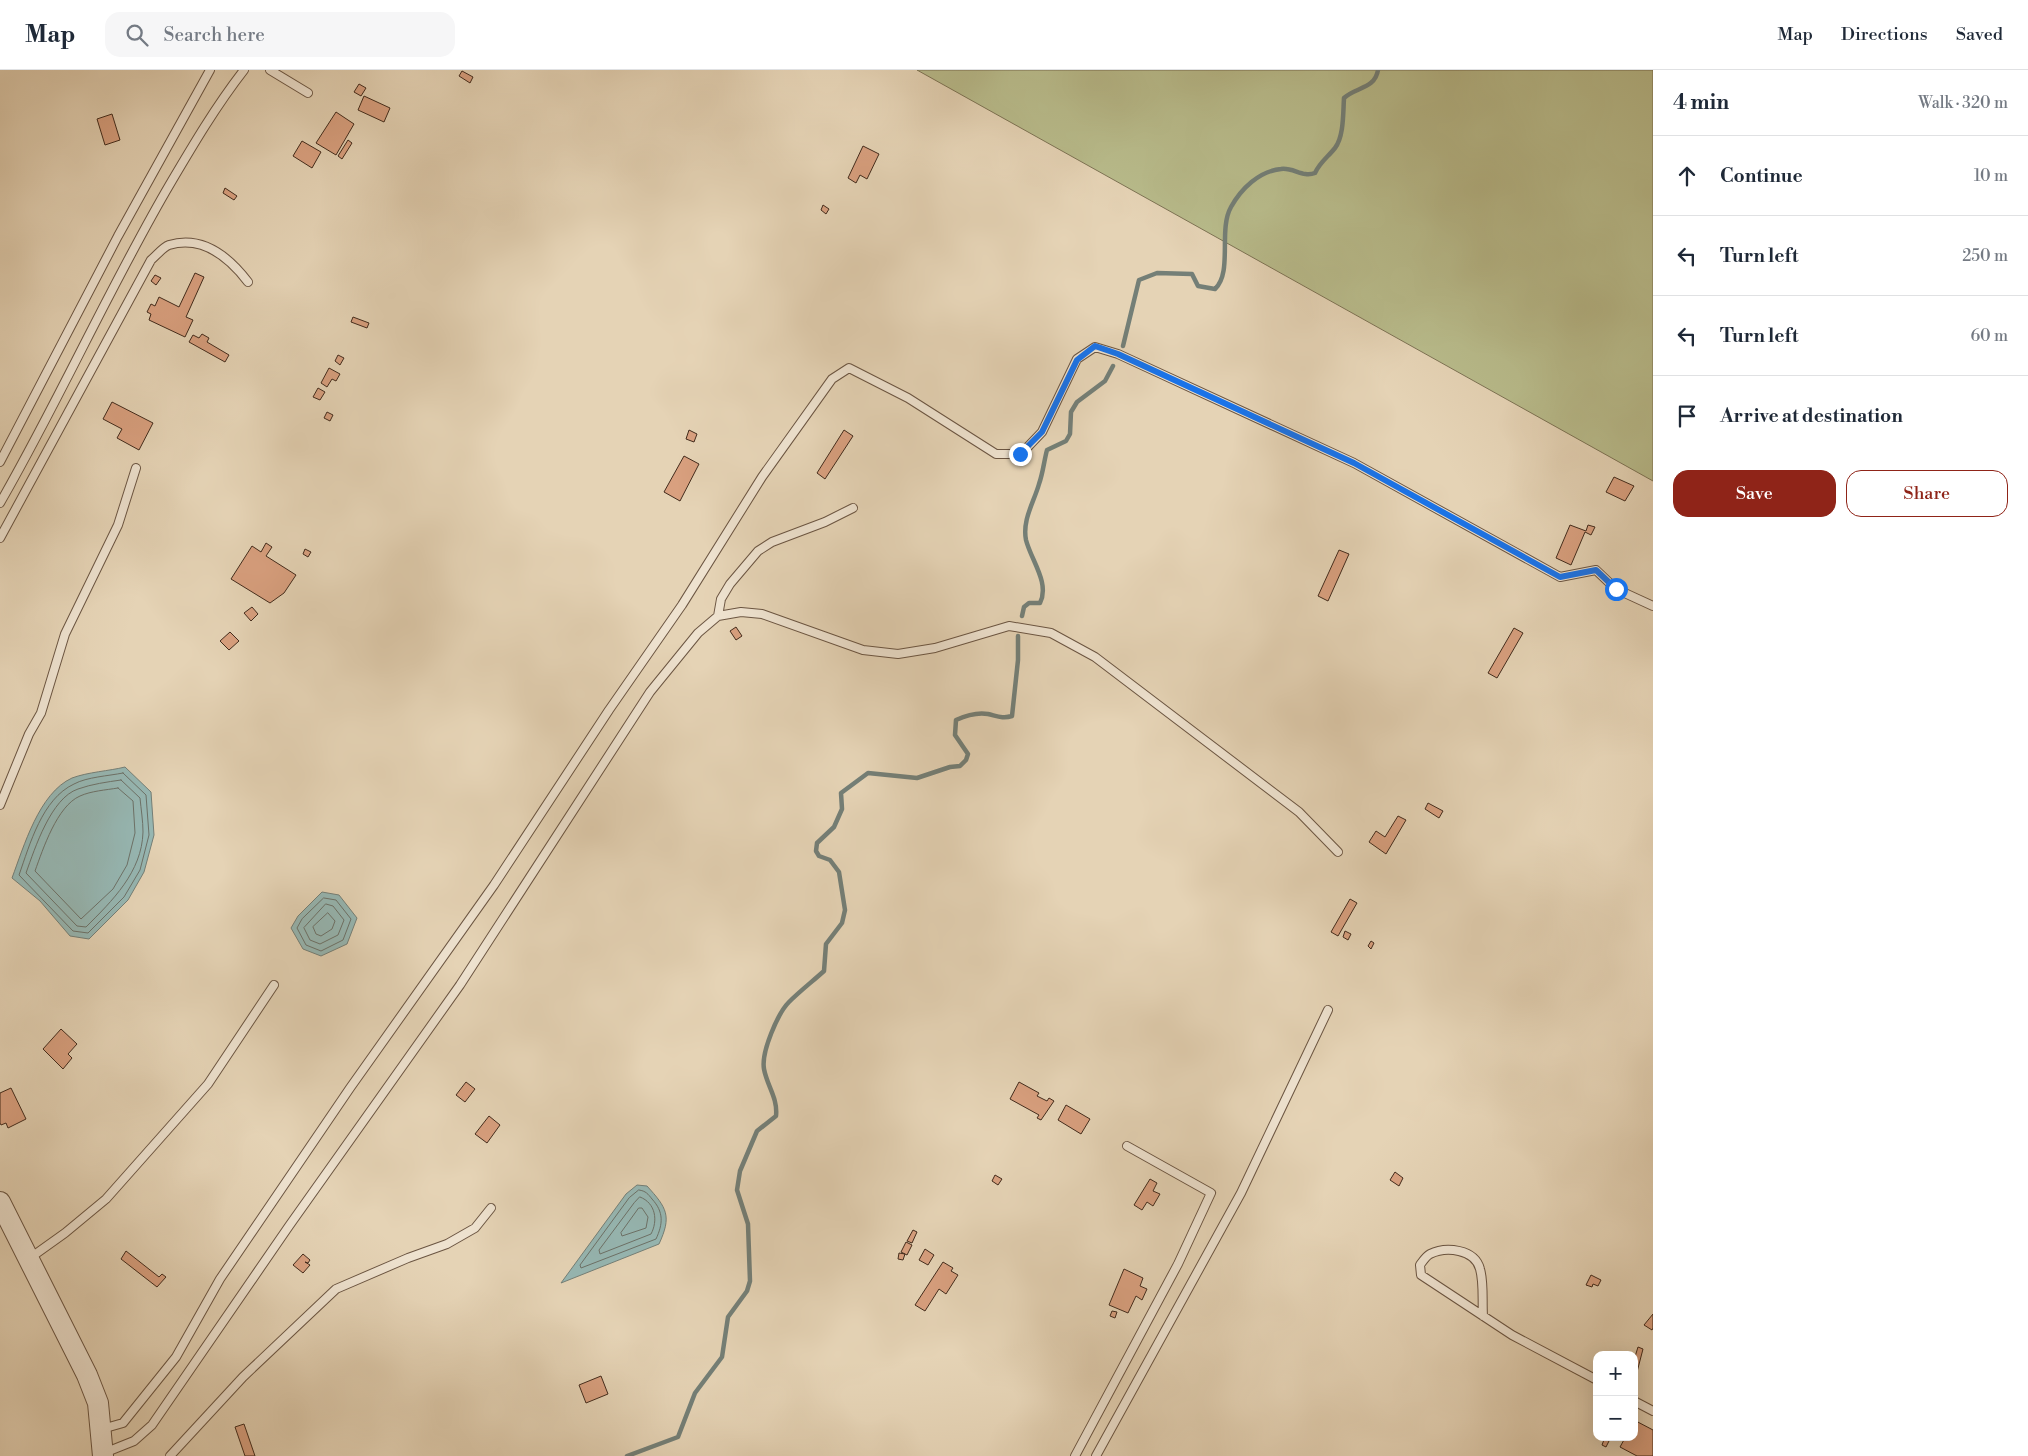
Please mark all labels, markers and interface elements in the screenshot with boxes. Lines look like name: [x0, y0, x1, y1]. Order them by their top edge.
search box: [105, 12, 455, 57]
text: Map: [25, 20, 75, 50]
icon: search: [123, 21, 151, 49]
text: Search here: [163, 23, 265, 47]
text: Map: [1777, 23, 1813, 46]
text: Directions: [1841, 23, 1928, 46]
text: Saved: [1956, 23, 2003, 46]
text: 4 min: [1673, 90, 1729, 116]
text: Walk · 320 m: [1918, 93, 2008, 113]
icon: ahead: [1673, 162, 1701, 190]
text: Continue: [1720, 164, 1803, 188]
text: 10 m: [1974, 166, 2008, 186]
icon: left: [1673, 242, 1701, 270]
text: Turn left: [1720, 244, 1799, 268]
text: 250 m: [1962, 246, 2008, 266]
icon: left: [1673, 322, 1701, 350]
text: Turn left: [1720, 324, 1799, 348]
text: 60 m: [1970, 326, 2008, 346]
icon: arrive: [1673, 402, 1701, 430]
text: Arrive at destination: [1720, 404, 1903, 428]
route end: [1009, 443, 1032, 466]
button: Save: [1673, 470, 1836, 517]
button: Share: [1846, 470, 2008, 517]
route start: [1605, 578, 1628, 601]
map controls: [1593, 1351, 1638, 1441]
button: +: [1593, 1351, 1638, 1396]
button: −: [1593, 1396, 1638, 1441]

